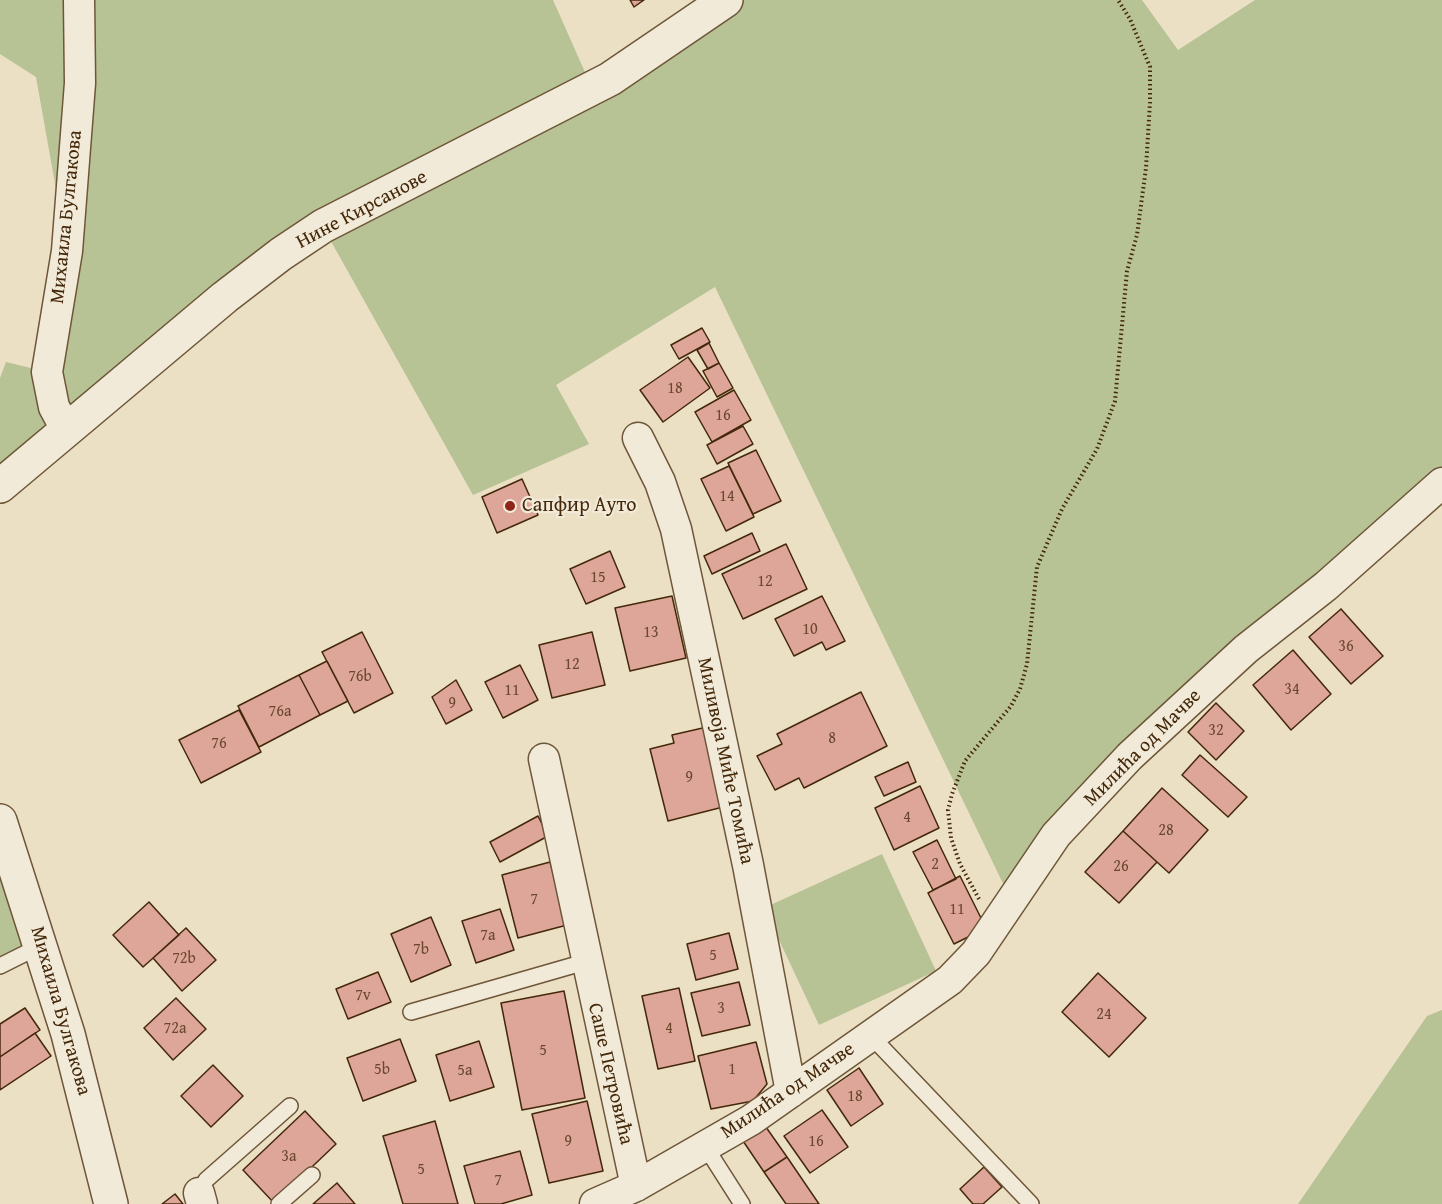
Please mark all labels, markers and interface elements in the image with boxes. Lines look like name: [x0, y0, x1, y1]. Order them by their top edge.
street label: Михаила Булгакова: [46, 129, 88, 305]
street label: Нине Кирсанове: [292, 165, 432, 255]
house number: 18: [667, 379, 683, 399]
house number: 16: [715, 406, 731, 426]
house number: 14: [719, 487, 735, 507]
place label: Сапфир Ауто: [522, 494, 636, 518]
marker: Сапфир Ауто: [503, 499, 517, 513]
house number: 15: [590, 568, 606, 588]
house number: 12: [757, 572, 773, 592]
house number: 10: [802, 620, 818, 640]
house number: 13: [643, 623, 659, 643]
house number: 36: [1338, 637, 1354, 657]
house number: 12: [564, 655, 580, 675]
street label: Миливоја Миће Томића: [691, 655, 759, 867]
house number: 76b: [348, 667, 372, 687]
house number: 34: [1284, 680, 1300, 700]
house number: 11: [504, 681, 520, 701]
street label: Милића од Мачве: [1079, 684, 1207, 812]
house number: 9: [448, 694, 456, 714]
house number: 76a: [269, 702, 291, 722]
house number: 32: [1208, 721, 1224, 741]
house number: 8: [828, 729, 836, 749]
house number: 76: [211, 734, 227, 754]
house number: 9: [685, 768, 693, 788]
house number: 4: [903, 808, 911, 828]
house number: 28: [1158, 821, 1174, 841]
house number: 2: [931, 855, 939, 875]
house number: 26: [1113, 857, 1129, 877]
house number: 7: [530, 890, 538, 910]
house number: 11: [949, 900, 965, 920]
street label: Михаила Булгакова: [24, 924, 96, 1098]
house number: 7a: [480, 926, 496, 946]
house number: 7b: [413, 940, 429, 960]
house number: 5: [709, 946, 717, 966]
house number: 72b: [172, 949, 196, 969]
house number: 7v: [355, 986, 371, 1006]
house number: 3: [717, 999, 725, 1019]
street label: Саше Петровића: [582, 1001, 638, 1147]
house number: 24: [1096, 1005, 1112, 1025]
house number: 72a: [164, 1019, 186, 1039]
house number: 4: [665, 1019, 673, 1039]
street label: Милића од Мачве: [717, 1037, 859, 1145]
house number: 5: [539, 1041, 547, 1061]
house number: 5b: [374, 1060, 390, 1080]
house number: 1: [728, 1060, 736, 1080]
house number: 5a: [457, 1061, 473, 1081]
house number: 18: [847, 1087, 863, 1107]
house number: 9: [564, 1132, 572, 1152]
house number: 16: [808, 1132, 824, 1152]
house number: 3a: [281, 1147, 297, 1167]
house number: 5: [417, 1160, 425, 1180]
house number: 7: [494, 1171, 502, 1191]

